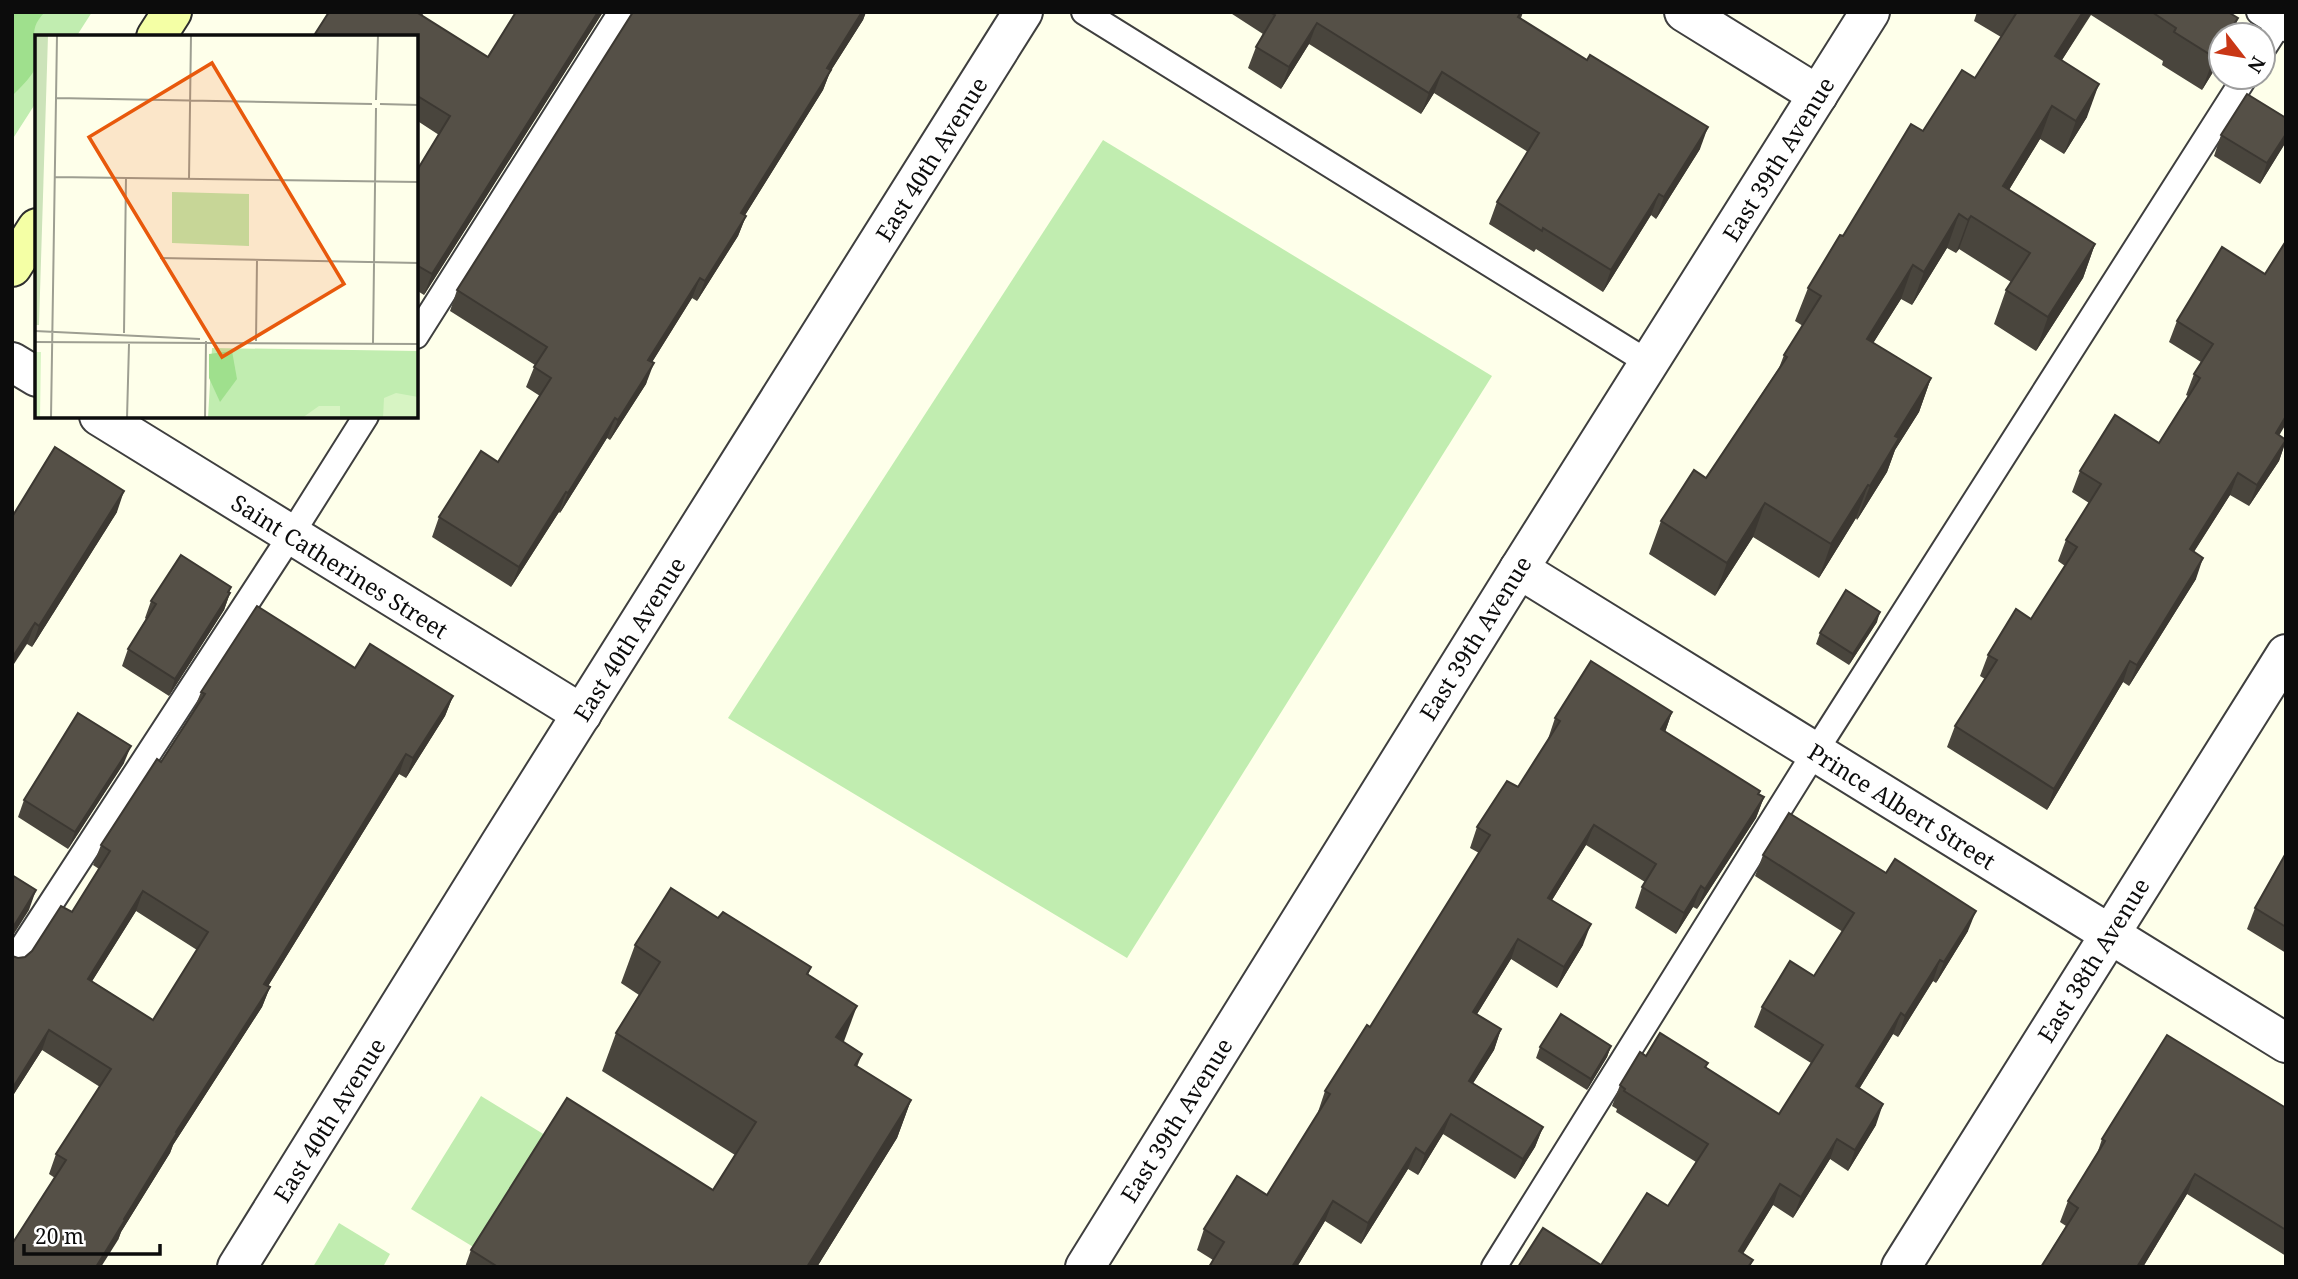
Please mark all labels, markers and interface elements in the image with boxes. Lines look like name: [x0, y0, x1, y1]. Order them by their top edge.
north arrow: [2207, 21, 2277, 91]
inset map: [35, 35, 418, 418]
text: N: [2242, 52, 2272, 78]
street label: East 40th Avenue: [868, 71, 994, 247]
street label: East 39th Avenue: [1715, 71, 1841, 247]
street label: Saint Catherines Street: [226, 486, 454, 646]
street label: East 39th Avenue: [1412, 550, 1538, 726]
street label: East 40th Avenue: [566, 551, 692, 727]
street label: Prince Albert Street: [1802, 735, 2002, 877]
street label: East 38th Avenue: [2030, 872, 2156, 1048]
street label: East 40th Avenue: [266, 1032, 392, 1208]
street label: East 39th Avenue: [1113, 1032, 1239, 1208]
scale bar: [24, 1212, 161, 1256]
text: 20 m: [35, 1222, 84, 1250]

